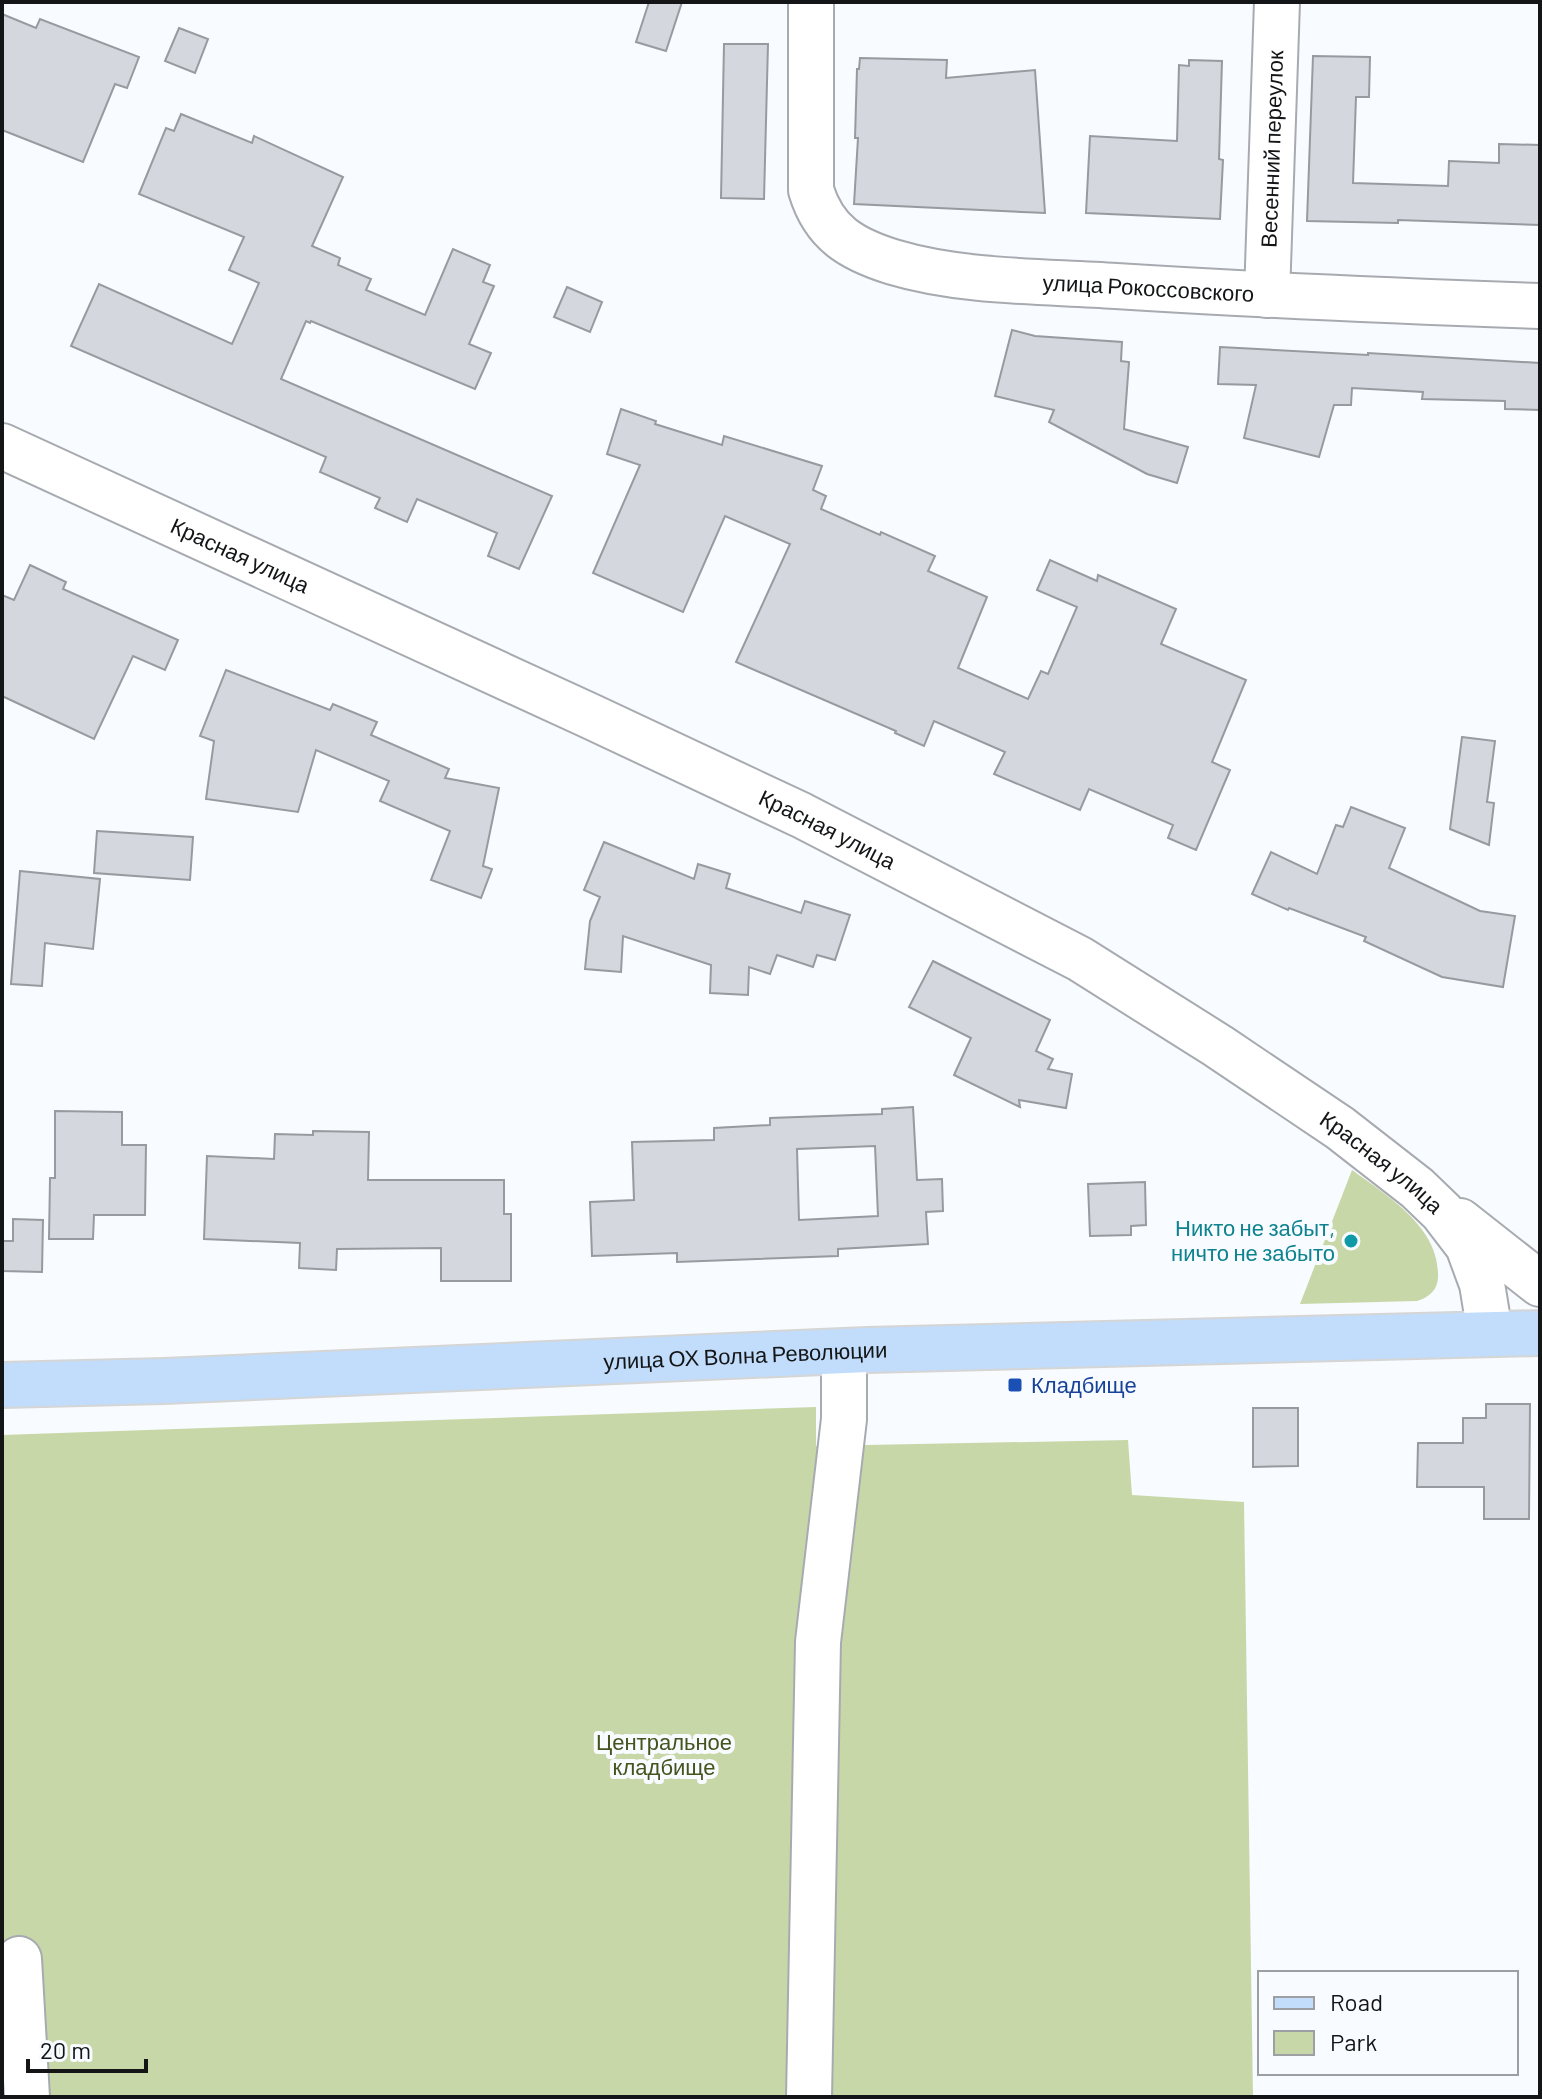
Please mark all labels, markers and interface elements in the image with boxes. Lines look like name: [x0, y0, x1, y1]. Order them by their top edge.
street label: Весенний переулок: [1255, 50, 1287, 248]
street label: улица Рокоссовского: [1042, 268, 1255, 306]
street label: Красная улица: [167, 511, 315, 598]
street label: Красная улица: [755, 783, 901, 874]
street label: Красная улица: [1316, 1105, 1450, 1219]
place label: Никто не забыт, ничто не забыто: [1171, 1214, 1335, 1265]
marker: Никто не забыт, ничто не забыто: [1342, 1232, 1360, 1250]
street label: улица ОХ Волна Революции: [603, 1335, 888, 1375]
place label: Кладбище: [1031, 1371, 1137, 1398]
marker: Кладбище: [1006, 1376, 1024, 1394]
park label: Центральное кладбище: [596, 1728, 732, 1780]
legend: [1258, 1971, 1518, 2075]
text: Road: [1330, 1987, 1383, 2016]
scale bar: [28, 2023, 146, 2073]
text: Park: [1330, 2027, 1377, 2056]
text: 20 m: [40, 2035, 91, 2064]

